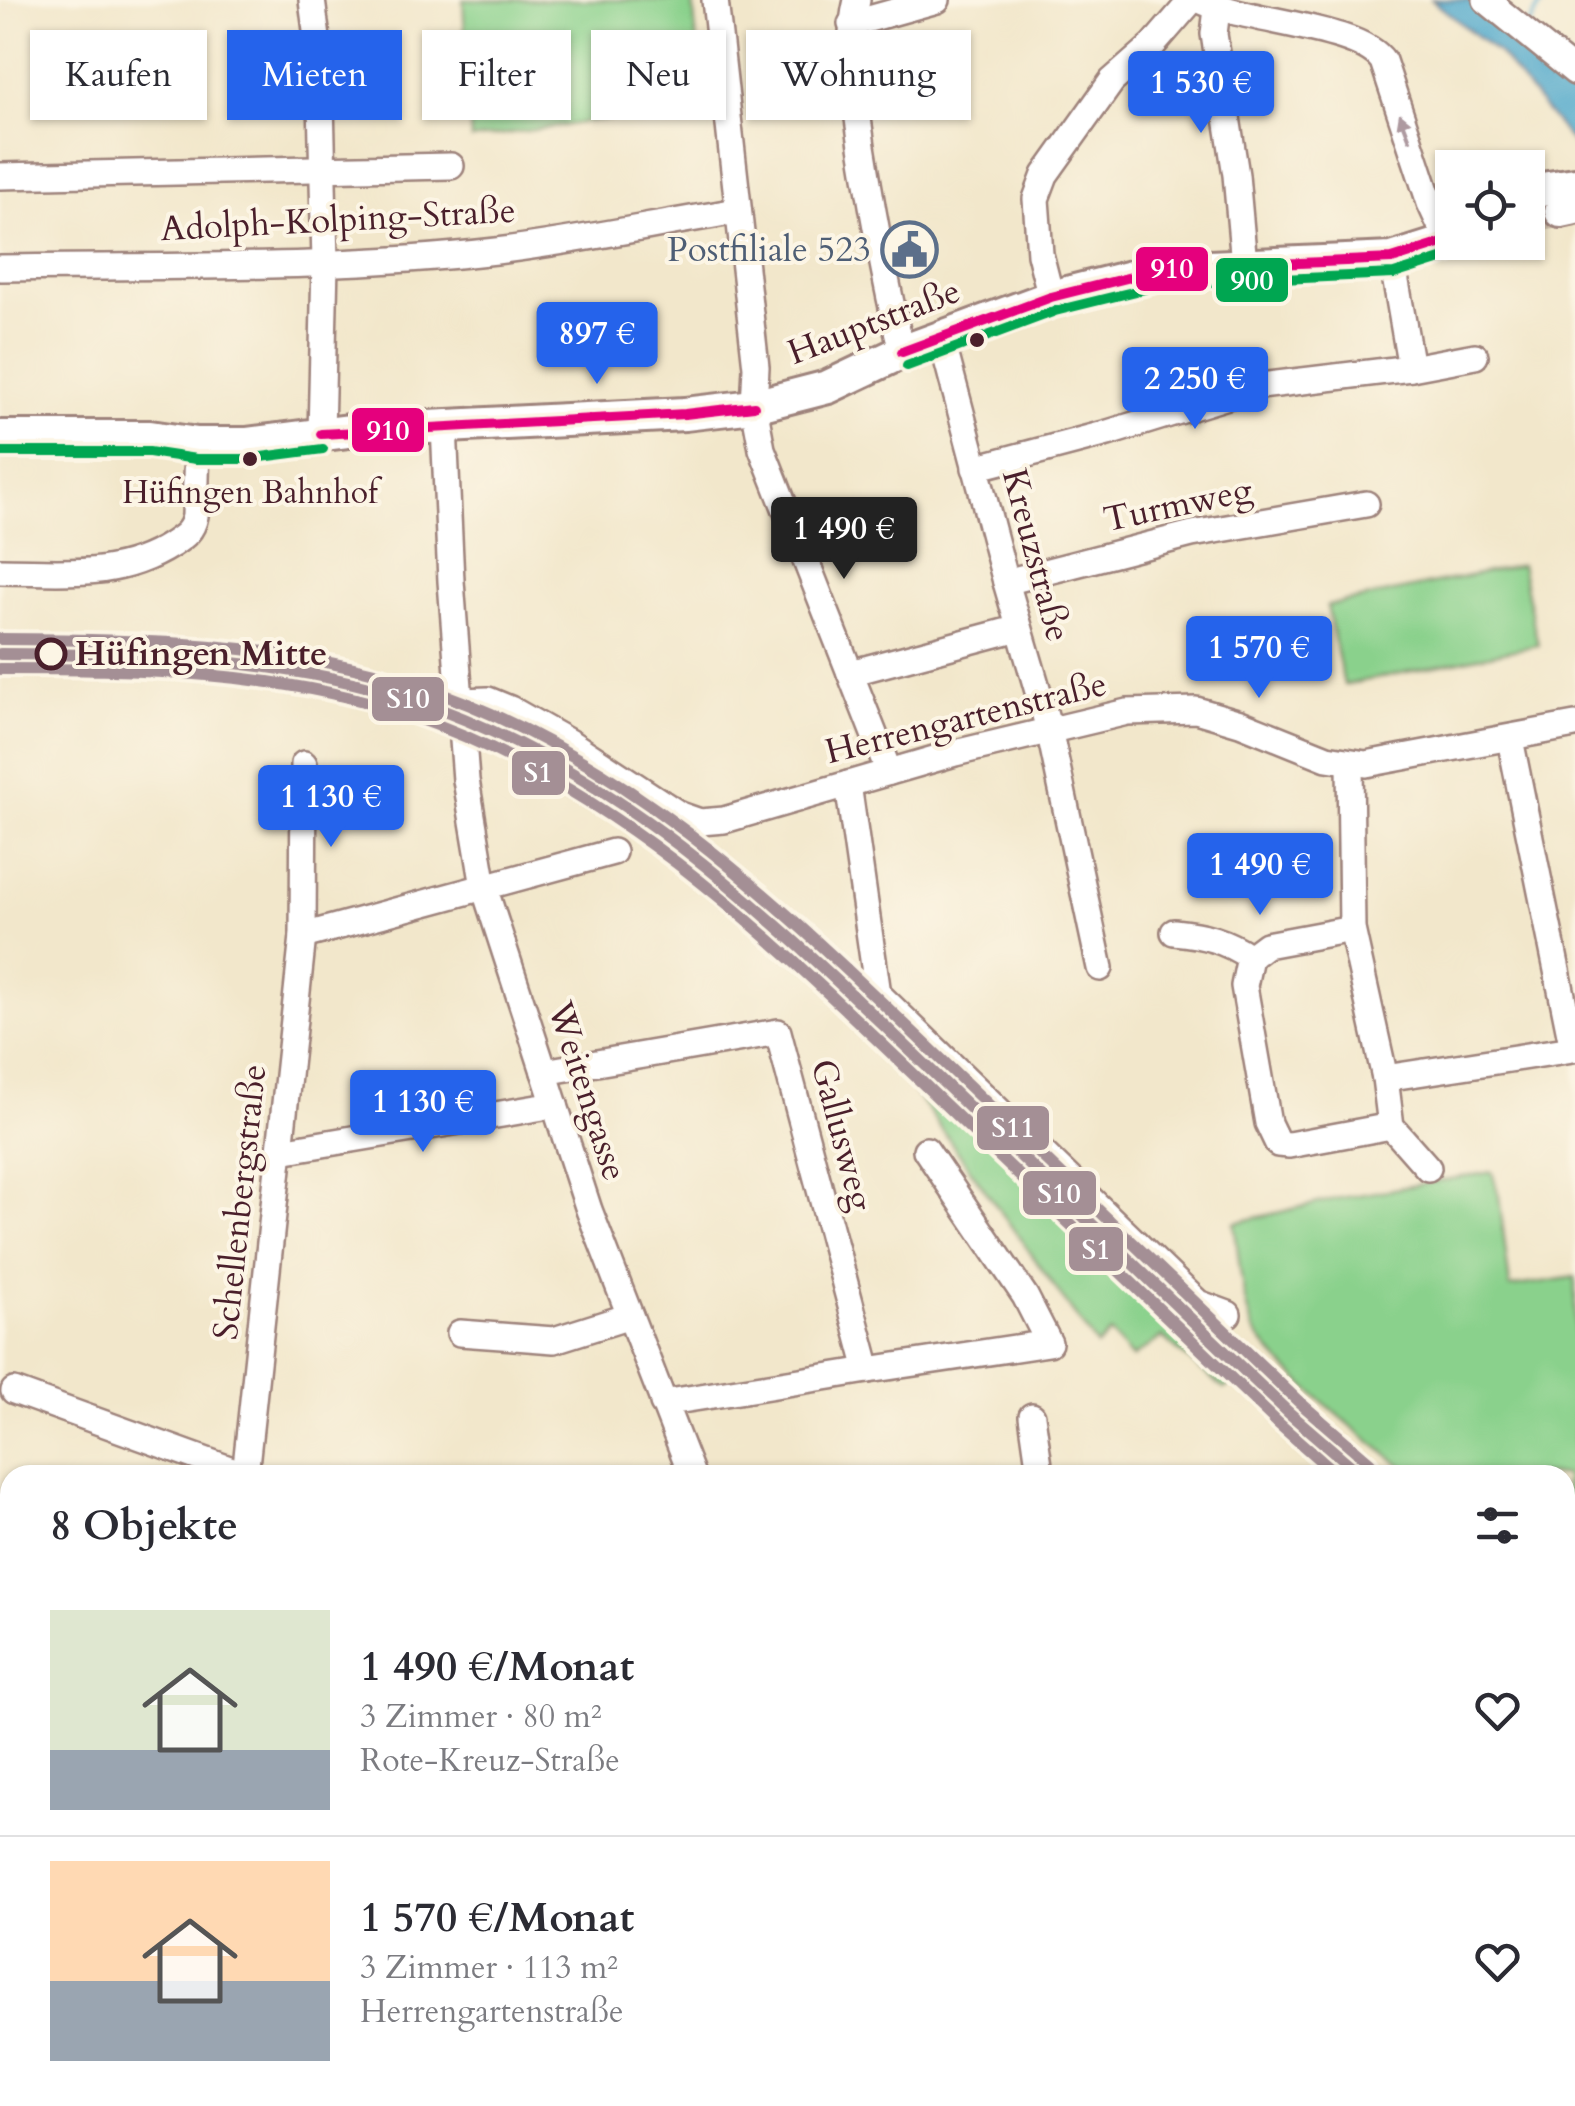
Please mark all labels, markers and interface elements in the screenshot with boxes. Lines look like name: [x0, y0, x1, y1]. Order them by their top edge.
chip: Kaufen: [30, 30, 207, 120]
chip: Mieten: [227, 30, 402, 120]
chip: Filter: [422, 30, 571, 120]
chip: Neu: [591, 30, 726, 120]
chip: Wohnung: [746, 30, 971, 120]
pin: 1 530 €: [1109, 51, 1293, 136]
text: 1 530 €: [1150, 61, 1252, 105]
one-way arrow: [1397, 111, 1413, 141]
map controls: [1435, 150, 1545, 260]
button: locate: [1435, 150, 1545, 260]
street label: Adolph-Kolping-Straße: [159, 187, 517, 253]
public building icon: Postfiliale 523: [880, 220, 940, 280]
place label: Postfiliale 523: [667, 226, 871, 274]
line badge: 910: [1134, 245, 1210, 293]
text: 910: [1150, 250, 1194, 288]
line badge: 900: [1214, 256, 1290, 304]
text: 900: [1230, 262, 1274, 300]
street label: Hauptstraße: [781, 267, 967, 377]
pin: 897 €: [527, 302, 667, 387]
text: 897 €: [559, 312, 635, 356]
unlabelled marker: [967, 330, 987, 350]
pin: 2 250 €: [1103, 347, 1287, 432]
text: 2 250 €: [1144, 357, 1246, 401]
line badge: 910: [350, 406, 426, 454]
text: 910: [366, 412, 410, 450]
marker: Hüfingen Bahnhof: [240, 449, 260, 469]
street label: Kreuzstraße: [990, 463, 1082, 647]
street label: Turmweg: [1099, 466, 1257, 544]
place label: Hüfingen Bahnhof: [122, 471, 383, 515]
pin: 1 490 €: [752, 497, 936, 582]
text: 1 490 €: [793, 507, 895, 551]
pin: 1 570 €: [1167, 616, 1351, 701]
text: 1 570 €: [1208, 626, 1310, 670]
place label: Hüfingen Mitte: [75, 630, 327, 678]
marker: Hüfingen Mitte: [36, 639, 66, 669]
street label: Herrengartenstraße: [820, 660, 1112, 776]
line badge: S10: [370, 675, 446, 723]
text: S10: [386, 680, 430, 718]
line badge: S1: [510, 749, 567, 797]
text: S1: [523, 754, 553, 792]
pin: 1 130 €: [239, 765, 423, 850]
text: 1 130 €: [280, 775, 382, 819]
pin: 1 490 €: [1168, 833, 1352, 918]
text: 1 490 €: [1209, 843, 1311, 887]
street label: Weitengasse: [535, 995, 638, 1187]
street label: Gallusweg: [799, 1054, 885, 1216]
street label: Schellenbergstraße: [202, 1062, 278, 1342]
pin: 1 130 €: [331, 1070, 515, 1155]
text: 1 130 €: [372, 1080, 474, 1124]
line badge: S11: [975, 1104, 1051, 1152]
text: S11: [991, 1109, 1035, 1147]
line badge: S10: [1021, 1169, 1098, 1217]
text: S10: [1037, 1175, 1081, 1213]
line badge: S1: [1067, 1225, 1125, 1273]
text: S1: [1081, 1231, 1111, 1269]
text: 8 Objekte: [50, 1497, 238, 1554]
icon: filters: [1470, 1498, 1525, 1553]
text: 1 490 €/Monat: [360, 1638, 634, 1695]
icon: home: [130, 1650, 250, 1770]
icon: heart: [1470, 1683, 1525, 1738]
text: 3 Zimmer · 80 m²: [360, 1695, 602, 1739]
text: Rote-Kreuz-Straße: [360, 1739, 620, 1783]
text: 1 570 €/Monat: [360, 1889, 634, 1946]
icon: home: [130, 1901, 250, 2021]
icon: heart: [1470, 1934, 1525, 1989]
text: 3 Zimmer · 113 m²: [360, 1946, 618, 1990]
text: Herrengartenstraße: [360, 1990, 624, 2034]

